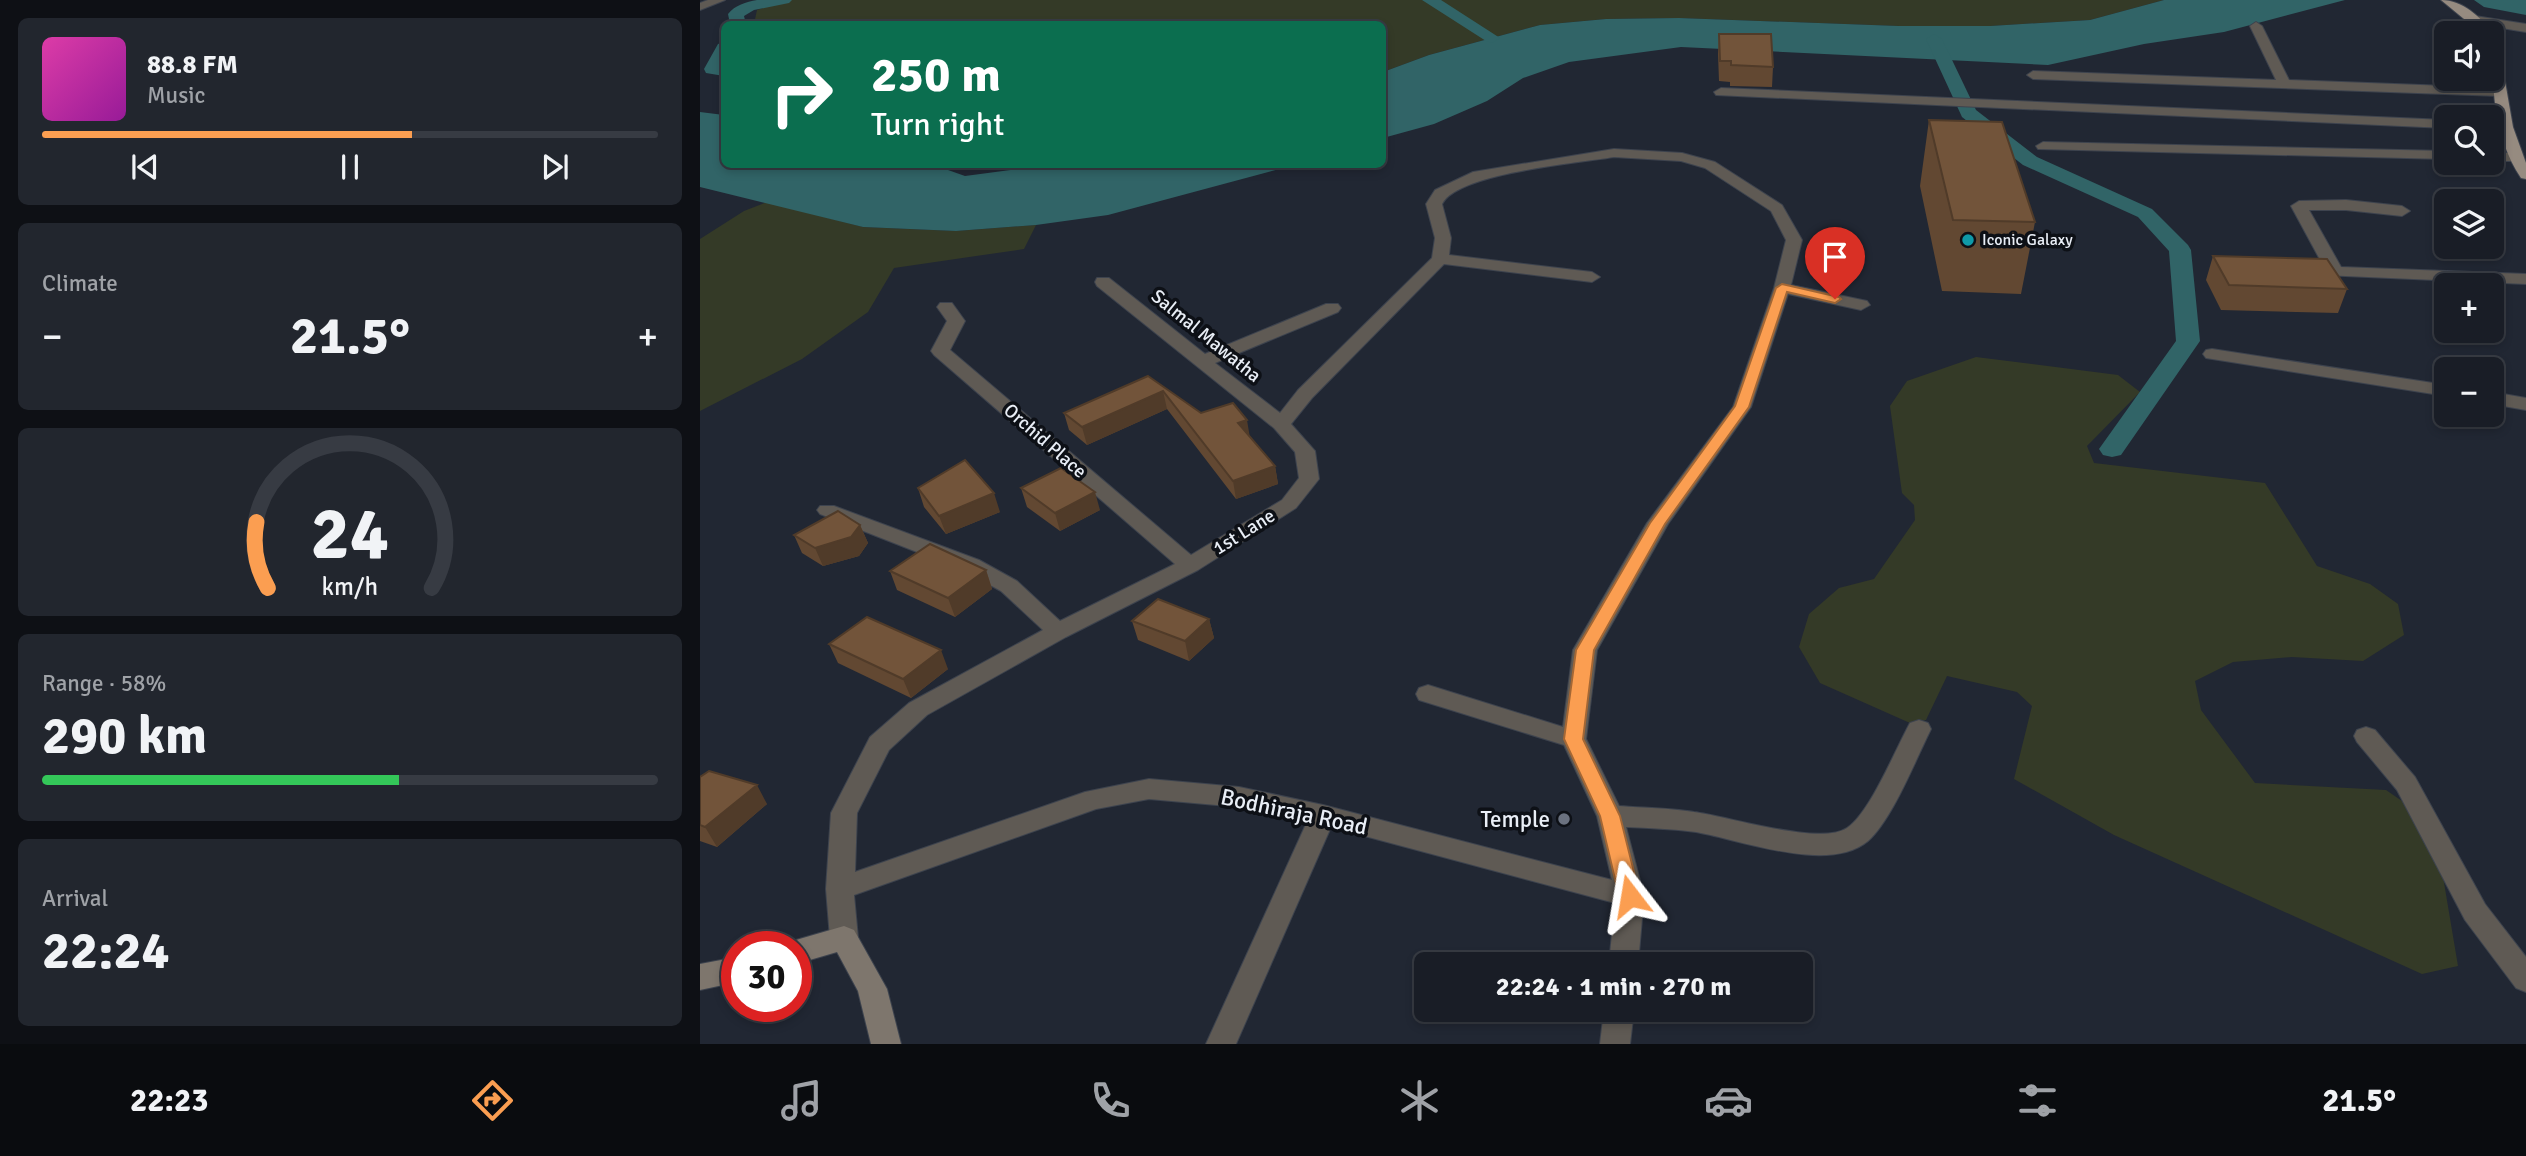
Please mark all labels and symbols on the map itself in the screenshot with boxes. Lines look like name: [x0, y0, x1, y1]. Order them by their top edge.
pin: [1805, 227, 1865, 299]
place label: Iconic Galaxy: [1982, 230, 2073, 250]
marker: Iconic Galaxy: [1960, 232, 1976, 248]
street label: Salmal Mawatha: [1146, 284, 1266, 388]
street label: Orchid Place: [999, 398, 1091, 484]
street label: 1st Lane: [1209, 504, 1279, 560]
street label: Bodhiraja Road: [1218, 782, 1370, 842]
place label: Temple: [1481, 805, 1550, 834]
marker: Temple: [1556, 811, 1572, 827]
position arrow: [1593, 859, 1667, 933]
speed limit sign: 30: [721, 931, 812, 1022]

